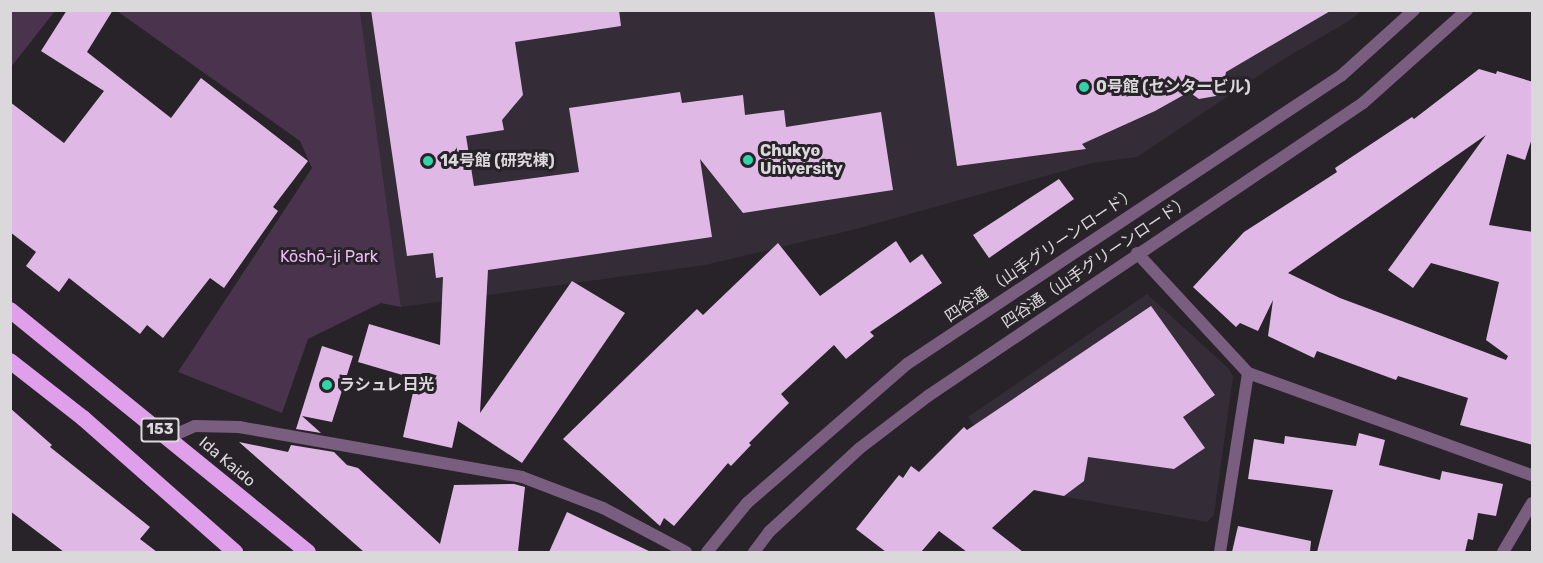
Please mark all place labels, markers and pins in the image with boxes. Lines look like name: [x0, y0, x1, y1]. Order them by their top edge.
place label: 0号館 (センタービル): [1096, 77, 1251, 97]
marker: 0号館 (センタービル): [1077, 80, 1091, 94]
place label: Chukyo University: [760, 141, 843, 179]
place label: 14号館 (研究棟): [440, 151, 555, 171]
marker: Chukyo University: [741, 153, 755, 167]
marker: 14号館 (研究棟): [421, 154, 435, 168]
place label: ラシュレ日光: [339, 375, 435, 395]
marker: ラシュレ日光: [320, 378, 334, 392]

